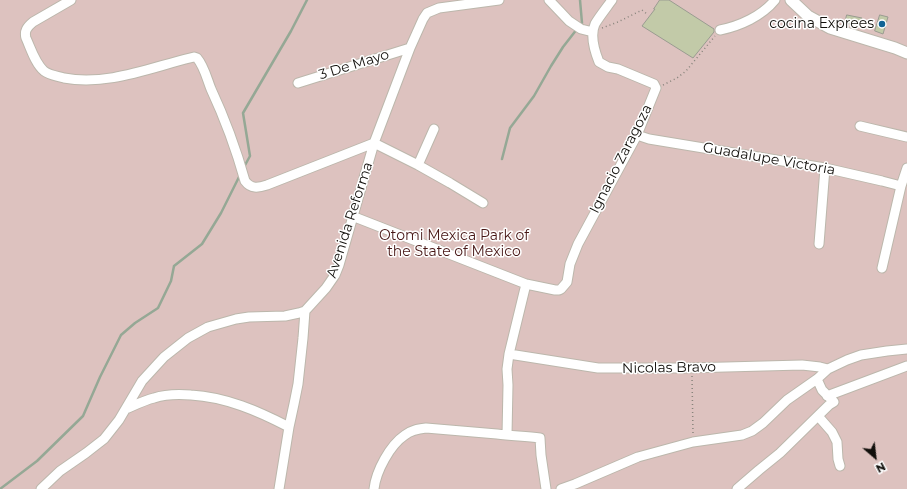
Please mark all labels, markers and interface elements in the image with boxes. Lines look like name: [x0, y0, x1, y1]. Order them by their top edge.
place label: cocina Exprees: [769, 16, 874, 32]
marker: cocina Exprees: [877, 19, 887, 29]
street label: 3 De Mayo: [317, 46, 391, 84]
street label: Ignacio Zaragoza: [586, 102, 656, 216]
street label: Guadalupe Victoria: [702, 139, 836, 179]
street label: Avenida Reforma: [323, 160, 377, 280]
park label: Otomi Mexica Park of the State of Mexico: [379, 228, 529, 260]
street label: Nicolas Bravo: [622, 359, 716, 377]
north arrow: [855, 437, 895, 477]
text: N: [873, 459, 888, 476]

